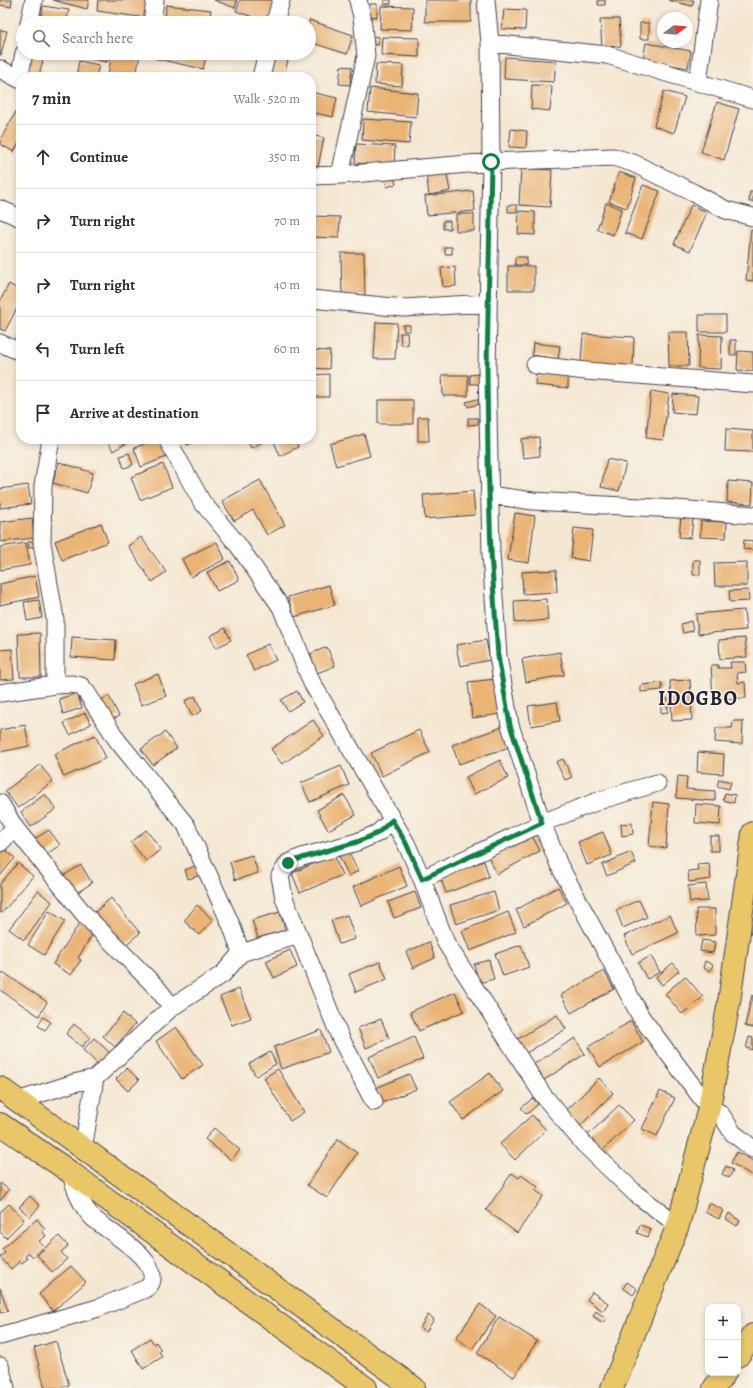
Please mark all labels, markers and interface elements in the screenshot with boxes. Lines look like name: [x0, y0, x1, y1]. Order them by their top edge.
north arrow: [657, 12, 693, 48]
search box: [16, 16, 316, 60]
icon: search: [30, 27, 52, 49]
text: Search here: [62, 28, 133, 48]
text: 7 min: [32, 87, 71, 110]
text: Walk · 520 m: [233, 90, 300, 107]
icon: ahead: [32, 146, 54, 168]
text: Continue: [70, 147, 128, 167]
text: 350 m: [269, 148, 300, 165]
route start: [482, 153, 500, 171]
icon: right: [32, 210, 54, 232]
text: Turn right: [70, 211, 135, 231]
text: 70 m: [274, 212, 300, 229]
icon: right: [32, 274, 54, 296]
text: Turn right: [70, 275, 135, 295]
text: 40 m: [274, 276, 300, 293]
icon: left: [32, 338, 54, 360]
text: Turn left: [70, 339, 125, 359]
text: 60 m: [274, 340, 300, 357]
icon: arrive: [32, 402, 54, 424]
text: Arrive at destination: [70, 403, 199, 423]
district label: IDOGBO: [658, 685, 738, 712]
route end: [279, 854, 297, 872]
map controls: [705, 1304, 741, 1376]
button: +: [705, 1304, 741, 1340]
button: −: [705, 1340, 741, 1376]

